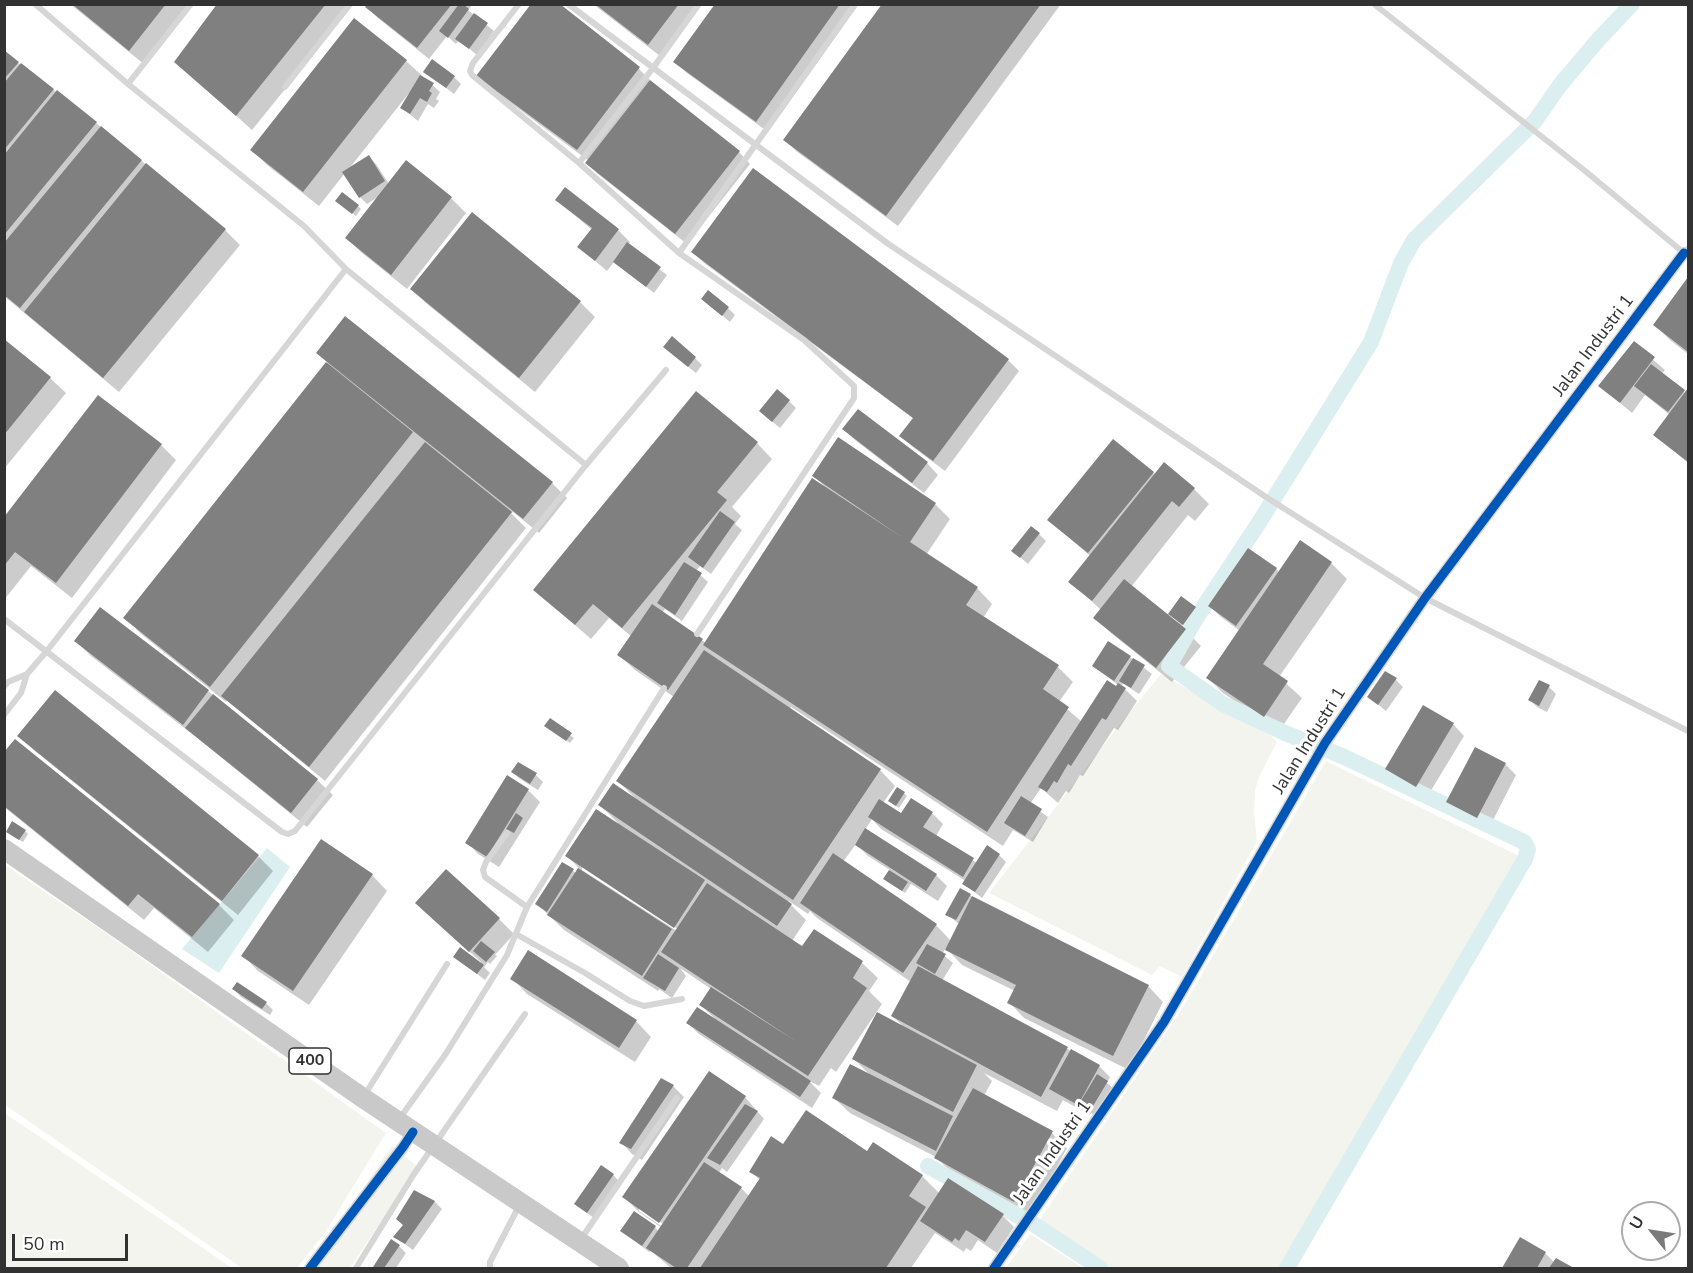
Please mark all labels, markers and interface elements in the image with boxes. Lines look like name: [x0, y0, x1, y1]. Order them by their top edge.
street label: Jalan Industri 1: [1549, 291, 1639, 401]
street label: Jalan Industri 1: [1269, 684, 1351, 798]
road number: 400: [289, 1048, 331, 1074]
street label: Jalan Industri 1: [1009, 1097, 1097, 1209]
north arrow: [1621, 1201, 1681, 1261]
text: U: [1625, 1212, 1650, 1234]
scale bar: [15, 1222, 130, 1260]
text: 50 m: [23, 1232, 65, 1256]

